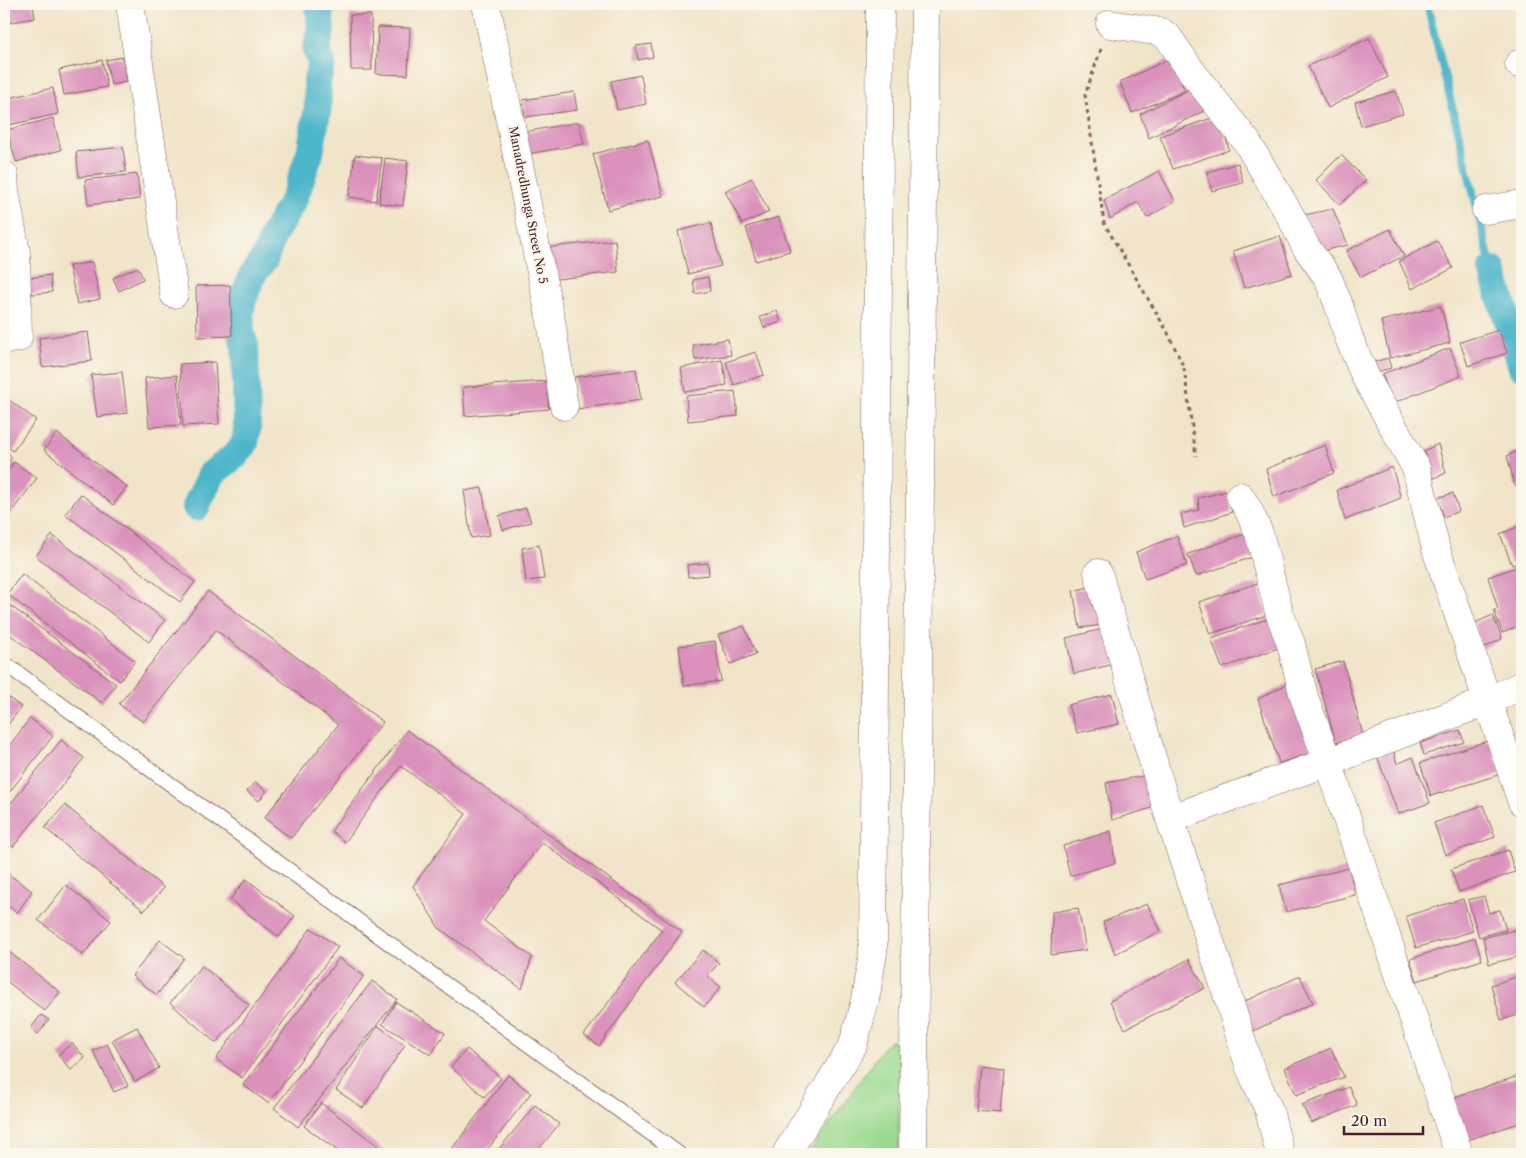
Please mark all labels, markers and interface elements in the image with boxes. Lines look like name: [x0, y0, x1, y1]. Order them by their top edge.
street label: Manadredhunga Street No 5: [506, 125, 551, 285]
scale bar: [1344, 1103, 1422, 1135]
text: 20 m: [1351, 1111, 1387, 1130]

